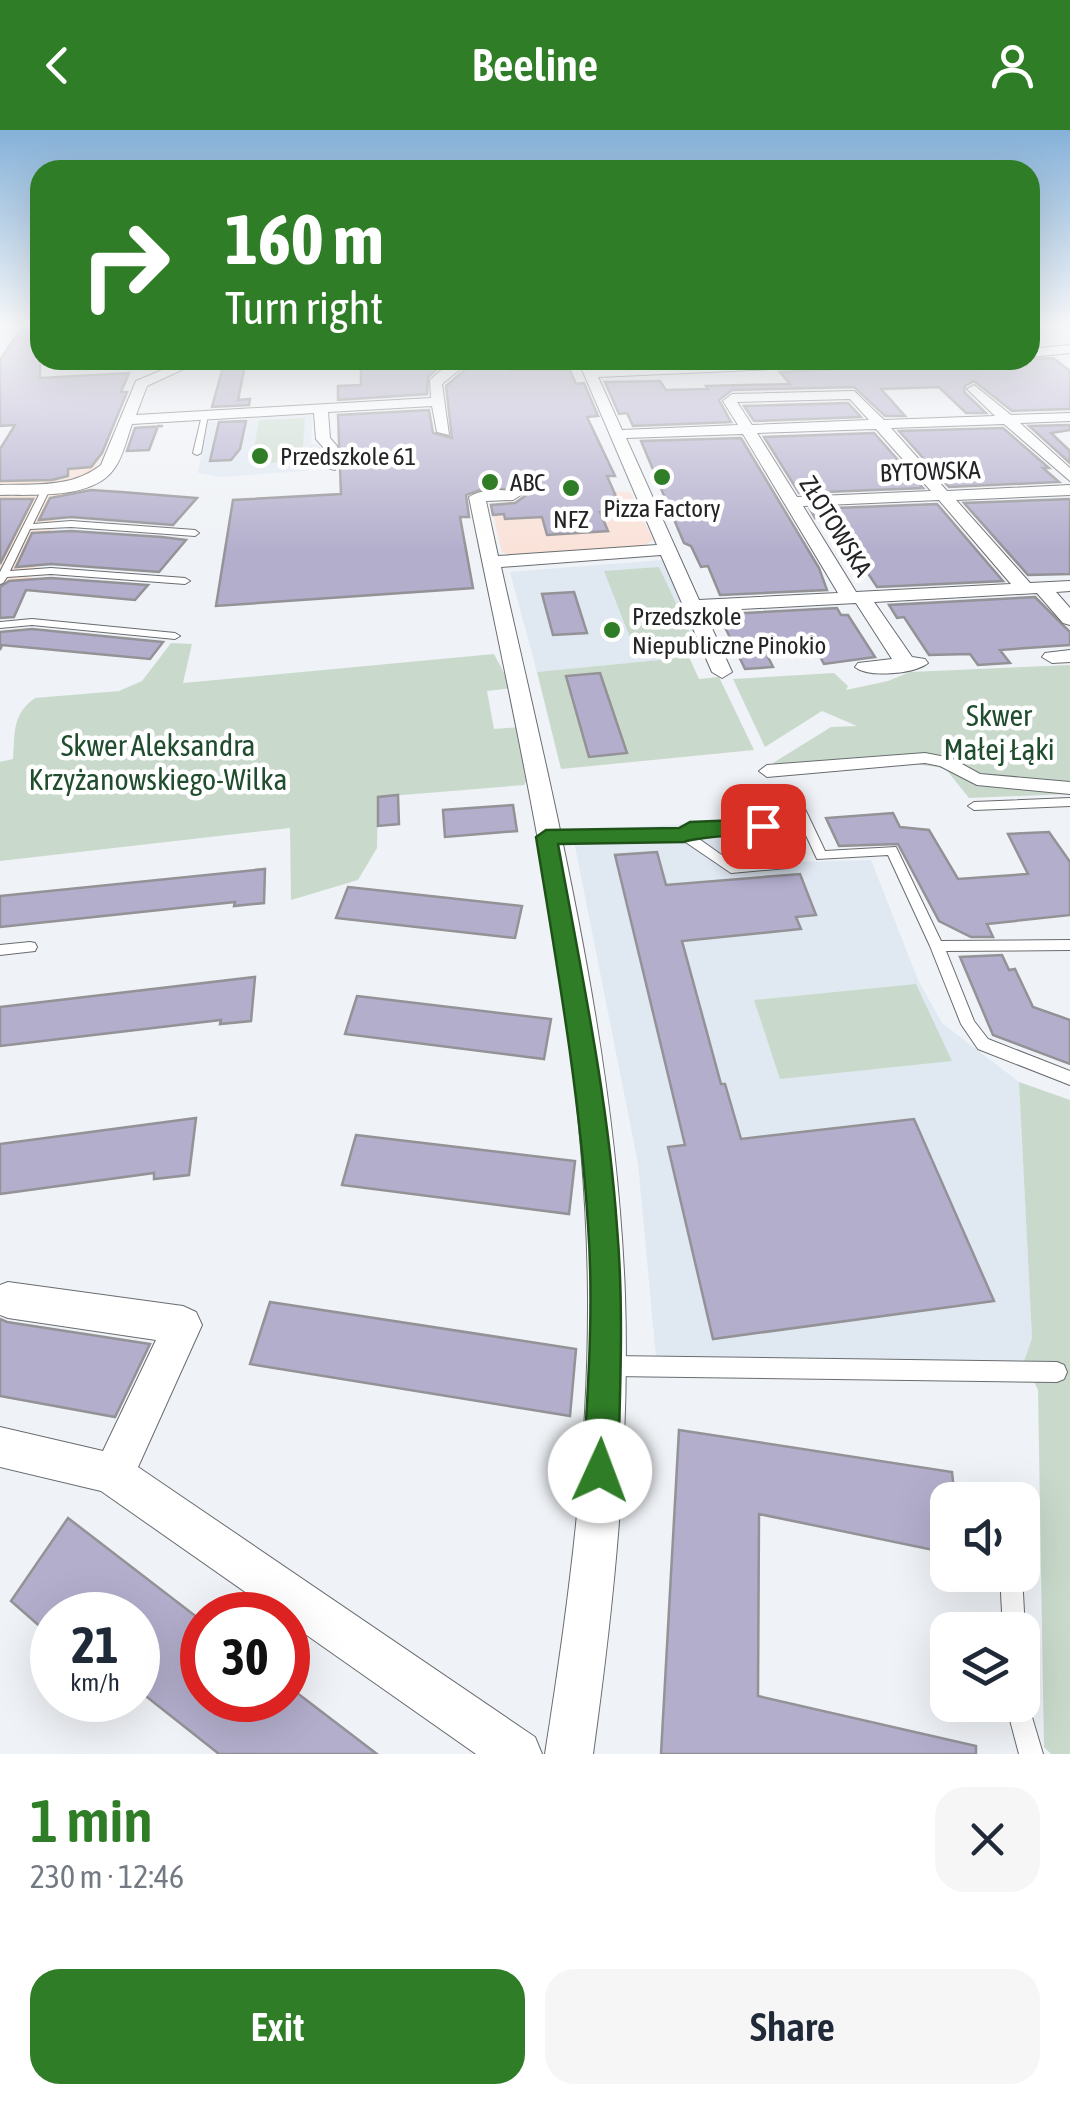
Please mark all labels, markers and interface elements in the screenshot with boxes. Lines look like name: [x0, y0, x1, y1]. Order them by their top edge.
icon: back: [30, 38, 85, 93]
icon: person: [985, 38, 1040, 93]
text: Beeline: [472, 39, 598, 91]
text: 160 m: [225, 199, 384, 279]
icon: right: [60, 200, 190, 330]
text: Turn right: [225, 282, 383, 334]
place label: Przedszkole 61: [280, 442, 416, 470]
marker: Przedszkole 61: [249, 445, 271, 467]
street label: BYTOWSKA: [879, 455, 982, 487]
marker: Pizza Factory: [651, 466, 673, 488]
place label: ABC: [510, 468, 545, 496]
marker: ABC: [479, 471, 501, 493]
street label: ZŁOTOWSKA: [794, 471, 878, 582]
marker: NFZ: [560, 477, 582, 499]
place label: Pizza Factory: [603, 494, 721, 522]
place label: NFZ: [553, 505, 589, 533]
place label: Przedszkole Niepubliczne Pinokio: [632, 602, 826, 659]
marker: Przedszkole Niepubliczne Pinokio: [601, 619, 623, 641]
park label: Skwer Małej Łąki: [943, 698, 1055, 766]
park label: Skwer Aleksandra Krzyżanowskiego-Wilka: [29, 728, 287, 796]
pin: [721, 784, 806, 869]
icon: arrive: [736, 799, 791, 854]
position arrow: [548, 1419, 652, 1523]
map controls: [930, 1482, 1040, 1722]
button: sound: [930, 1482, 1040, 1592]
speed limit sign: 30: [180, 1592, 310, 1722]
button: layers: [930, 1612, 1040, 1722]
text: 21: [71, 1616, 118, 1674]
text: km/h: [70, 1668, 120, 1696]
text: 1 min: [30, 1786, 153, 1855]
button: close: [935, 1787, 1040, 1892]
text: 230 m · 12:46: [30, 1858, 184, 1895]
button: Exit: [30, 1969, 525, 2084]
button: Share: [545, 1969, 1040, 2084]

